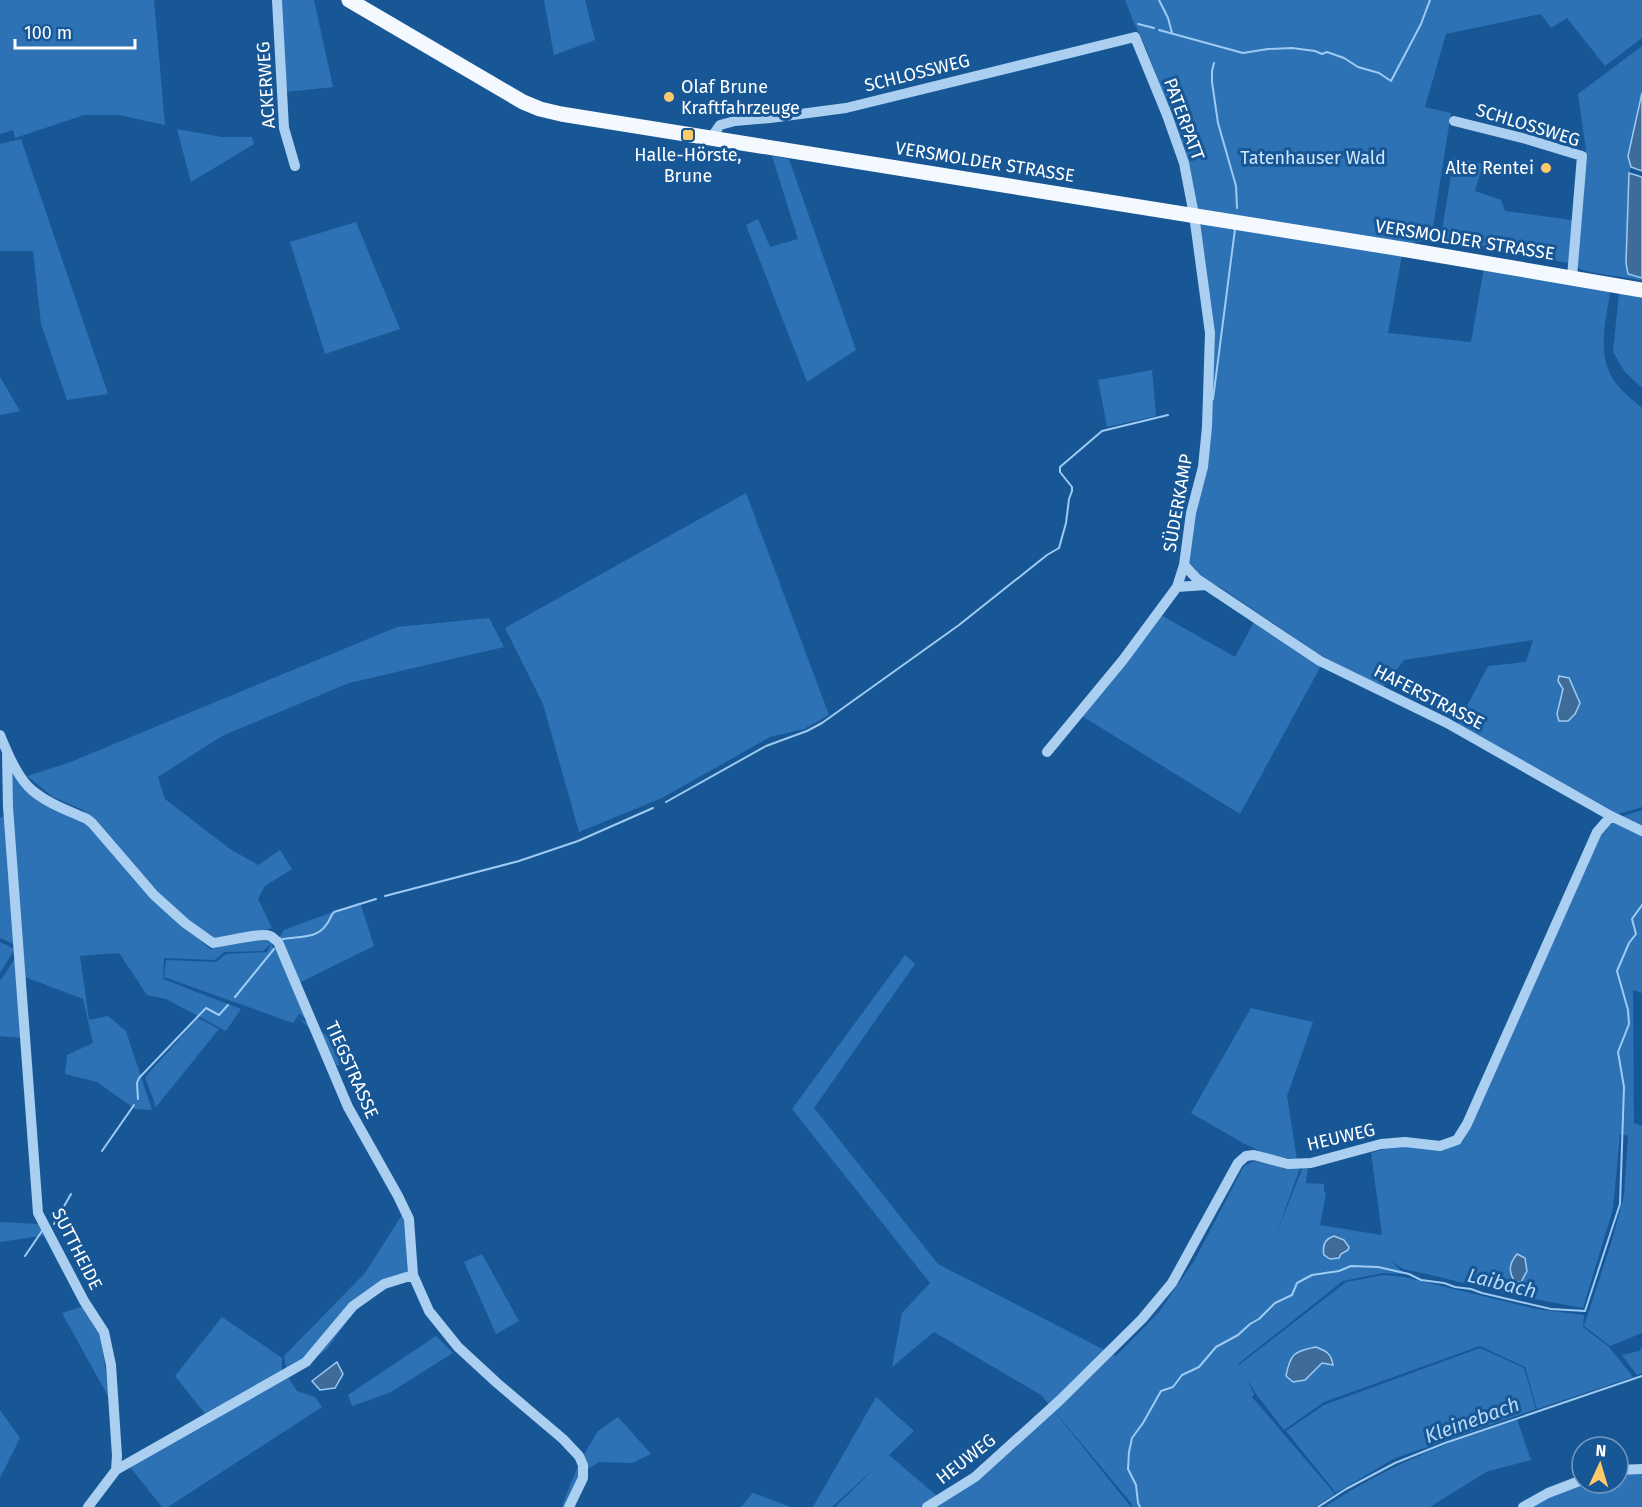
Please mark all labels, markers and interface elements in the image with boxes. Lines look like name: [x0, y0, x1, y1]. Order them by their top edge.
scale bar: [15, 12, 135, 50]
text: 100 m: [24, 22, 72, 44]
street label: ACKERWEG: [252, 41, 280, 129]
street label: SCHLOSSWEG: [862, 49, 972, 97]
street label: PATERPATT: [1159, 75, 1209, 164]
place label: Olaf Brune Kraftfahrzeuge: [681, 76, 800, 119]
marker: Olaf Brune Kraftfahrzeuge: [662, 90, 676, 104]
street label: SCHLOSSWEG: [1473, 99, 1583, 151]
marker: Halle-Hörste, Brune: [681, 128, 695, 142]
street label: VERSMOLDER STRASSE: [894, 137, 1076, 187]
place label: Halle-Hörste, Brune: [634, 144, 742, 187]
park label: Tatenhauser Wald: [1240, 147, 1386, 169]
place label: Alte Rentei: [1446, 157, 1534, 179]
marker: Alte Rentei: [1539, 161, 1553, 175]
street label: VERSMOLDER STRASSE: [1374, 215, 1556, 265]
street label: SÜDERKAMP: [1159, 452, 1197, 554]
street label: HAFERSTRASSE: [1370, 660, 1488, 734]
street label: TIEGSTRASSE: [321, 1018, 383, 1122]
street label: HEUWEG: [1305, 1118, 1377, 1156]
street label: SUTTHEIDE: [47, 1204, 107, 1294]
water label: Laibach: [1465, 1263, 1539, 1303]
water label: Kleinebach: [1421, 1392, 1523, 1448]
street label: HEUWEG: [932, 1429, 1000, 1489]
north arrow: [1570, 1435, 1630, 1495]
text: N: [1595, 1441, 1607, 1460]

